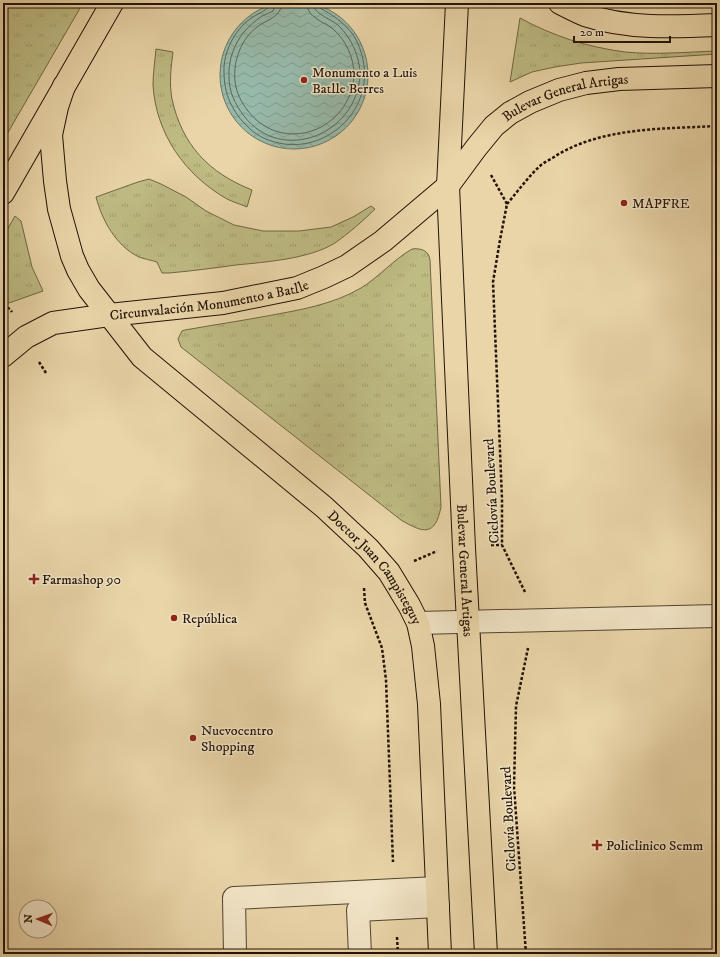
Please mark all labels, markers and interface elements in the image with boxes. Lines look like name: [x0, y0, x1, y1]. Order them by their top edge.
scale bar: [574, 18, 670, 44]
text: 20 m: [580, 25, 604, 40]
place label: Monumento a Luis Batlle Berres: [312, 64, 418, 98]
street label: Bulevar General Artigas: [499, 71, 629, 126]
marker: Monumento a Luis Batlle Berres: [299, 75, 309, 85]
place label: MAPFRE: [632, 195, 690, 213]
marker: MAPFRE: [619, 198, 629, 208]
street label: Circunvalación Monumento a Batlle: [109, 276, 312, 325]
street label: Ciclovía Boulevard: [480, 438, 504, 544]
street label: Bulevar General Artigas: [452, 504, 477, 638]
street label: Doctor Juan Campisteguy: [323, 507, 425, 628]
place label: Farmashop 90: [42, 571, 121, 589]
marker: Farmashop 90: [29, 574, 39, 584]
place label: República: [182, 610, 237, 628]
marker: República: [169, 613, 179, 623]
place label: Nuevocentro Shopping: [201, 722, 273, 756]
marker: Nuevocentro Shopping: [188, 733, 198, 743]
street label: Ciclovía Boulevard: [497, 766, 521, 872]
place label: Policlinico Semm: [606, 837, 704, 855]
marker: Policlinico Semm: [591, 839, 603, 851]
north arrow: [18, 899, 58, 939]
text: N: [22, 914, 36, 923]

